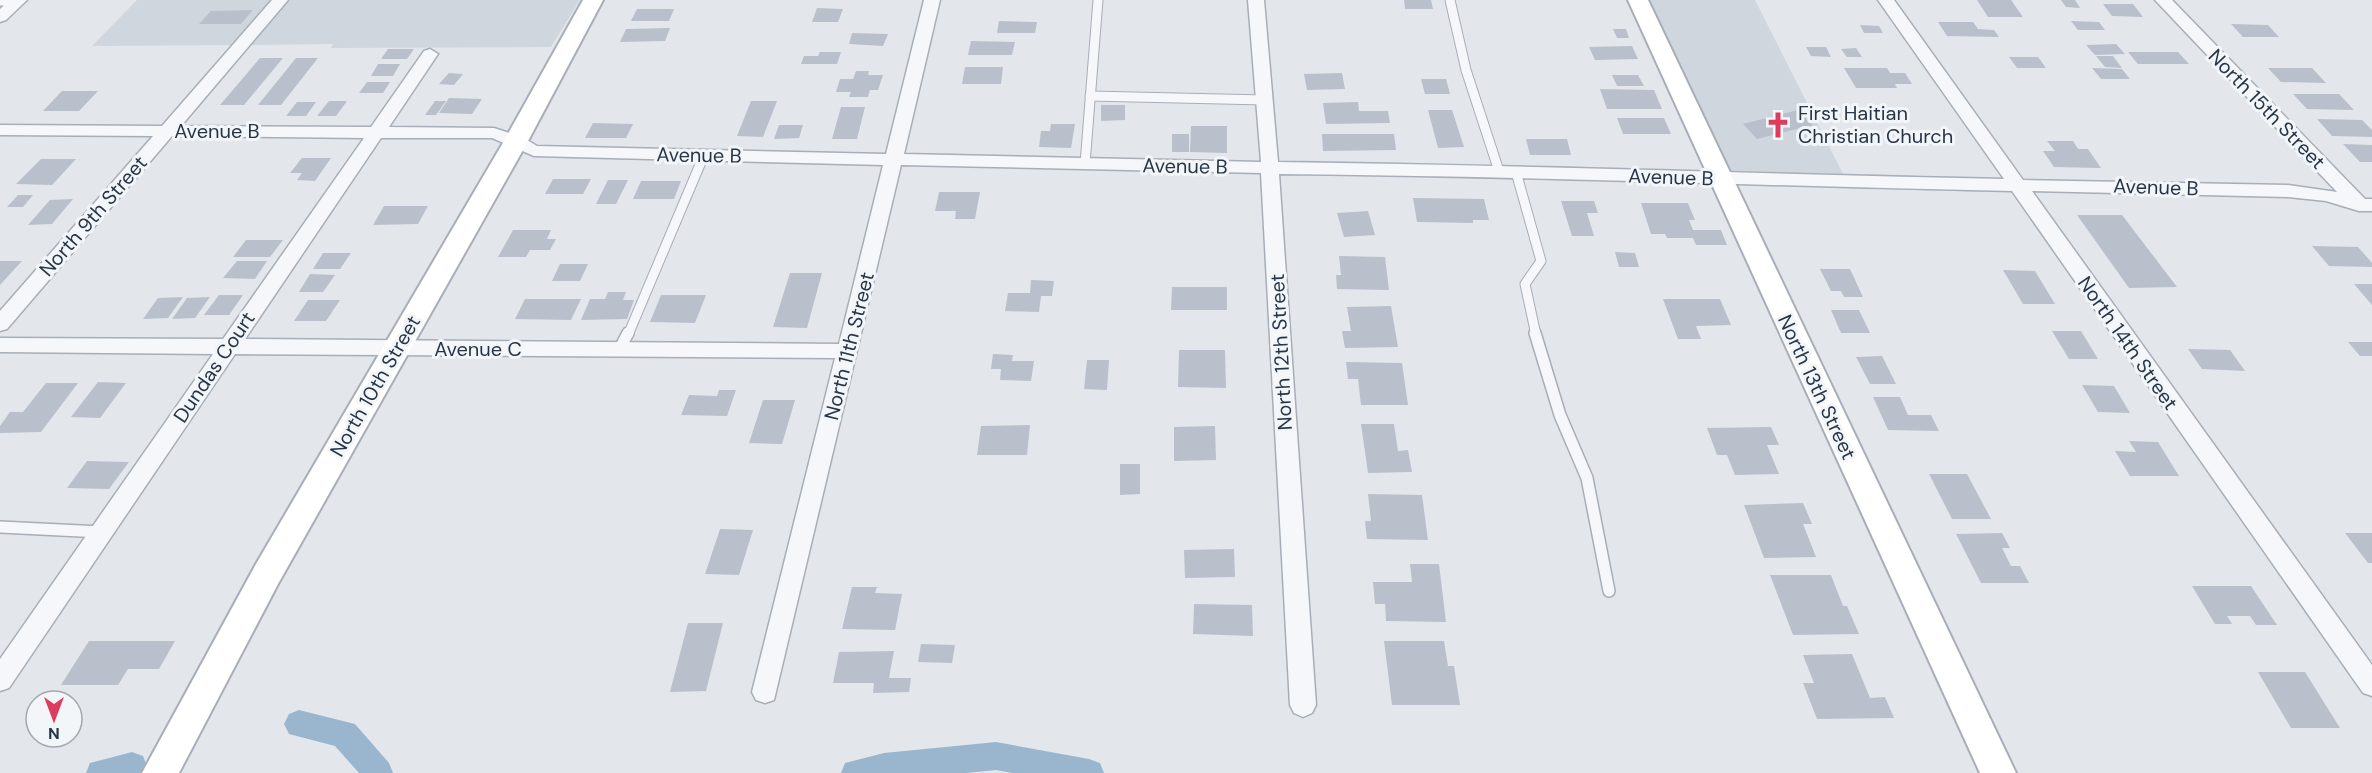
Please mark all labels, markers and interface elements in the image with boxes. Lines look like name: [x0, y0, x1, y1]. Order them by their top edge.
street label: North 15th Street: [2203, 43, 2331, 175]
place label: First Haitian Christian Church: [1798, 100, 1953, 149]
church icon: First Haitian Christian Church: [1763, 110, 1793, 140]
street label: Avenue B: [174, 118, 260, 144]
street label: Avenue B: [656, 141, 742, 169]
street label: North 9th Street: [33, 150, 153, 282]
street label: Avenue B: [1142, 152, 1228, 180]
street label: Avenue B: [1628, 163, 1714, 191]
street label: Avenue B: [2113, 173, 2199, 201]
street label: North 11th Street: [818, 269, 880, 423]
street label: North 14th Street: [2072, 271, 2184, 415]
street label: North 12th Street: [1264, 273, 1298, 431]
street label: Dundas Court: [167, 306, 261, 427]
street label: North 13th Street: [1772, 310, 1862, 464]
street label: North 10th Street: [324, 311, 426, 461]
street label: Avenue C: [434, 336, 522, 362]
north arrow: [24, 689, 84, 749]
text: N: [48, 723, 60, 744]

